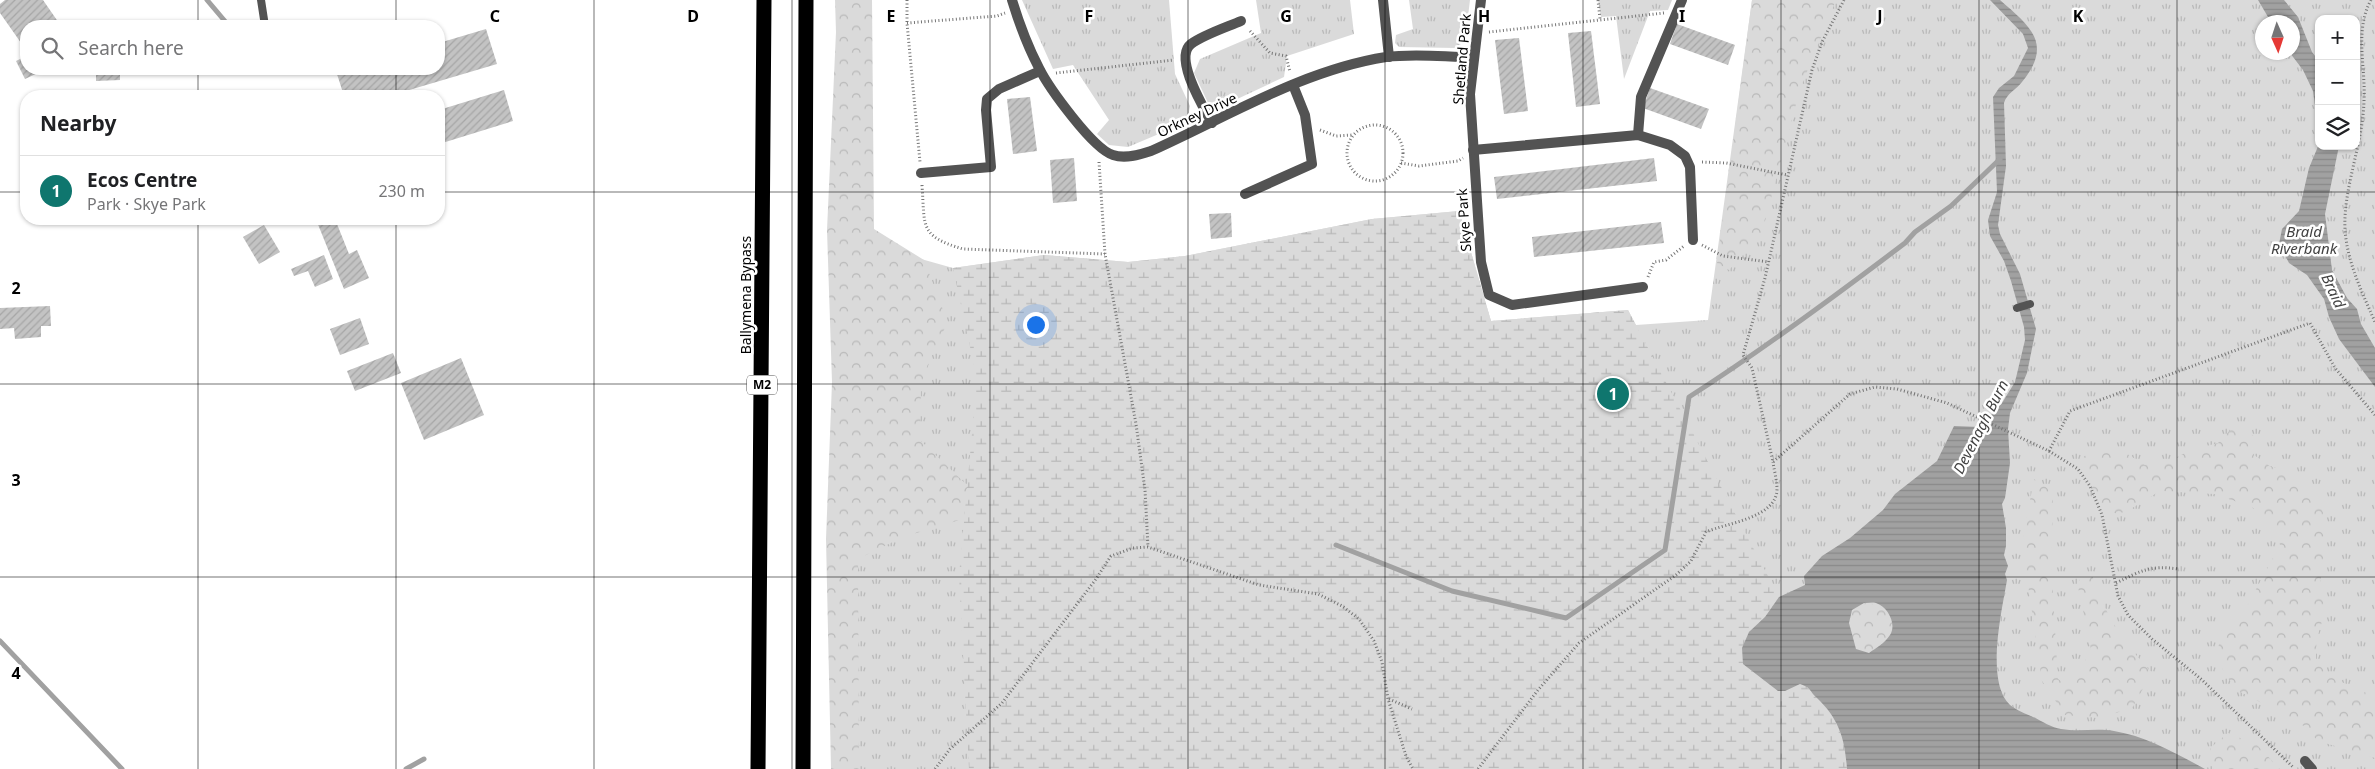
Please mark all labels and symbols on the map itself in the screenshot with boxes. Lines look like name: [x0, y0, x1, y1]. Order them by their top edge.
text: C: [490, 5, 500, 27]
text: D: [687, 5, 699, 27]
text: E: [887, 5, 896, 27]
text: F: [1085, 5, 1093, 27]
text: G: [1280, 5, 1292, 27]
text: H: [1478, 5, 1490, 27]
text: I: [1679, 5, 1685, 27]
text: J: [1875, 5, 1883, 27]
text: K: [2073, 5, 2084, 27]
street label: Shetland Park: [1448, 12, 1475, 105]
north arrow: [2255, 15, 2300, 60]
street label: Orkney Drive: [1154, 88, 1240, 141]
street label: Skye Park: [1452, 187, 1475, 252]
water label: Braid Riverbank: [2271, 221, 2338, 258]
street label: Ballymena Bypass: [736, 235, 755, 354]
water label: Braid: [2317, 270, 2351, 311]
text: 2: [11, 277, 21, 299]
your location: [1023, 312, 1049, 338]
pin: 1: [1597, 375, 1629, 413]
road number: M2: [747, 376, 777, 394]
water label: Devenagh Burn: [1948, 376, 2012, 477]
text: 3: [11, 469, 21, 491]
text: 4: [11, 662, 21, 684]

